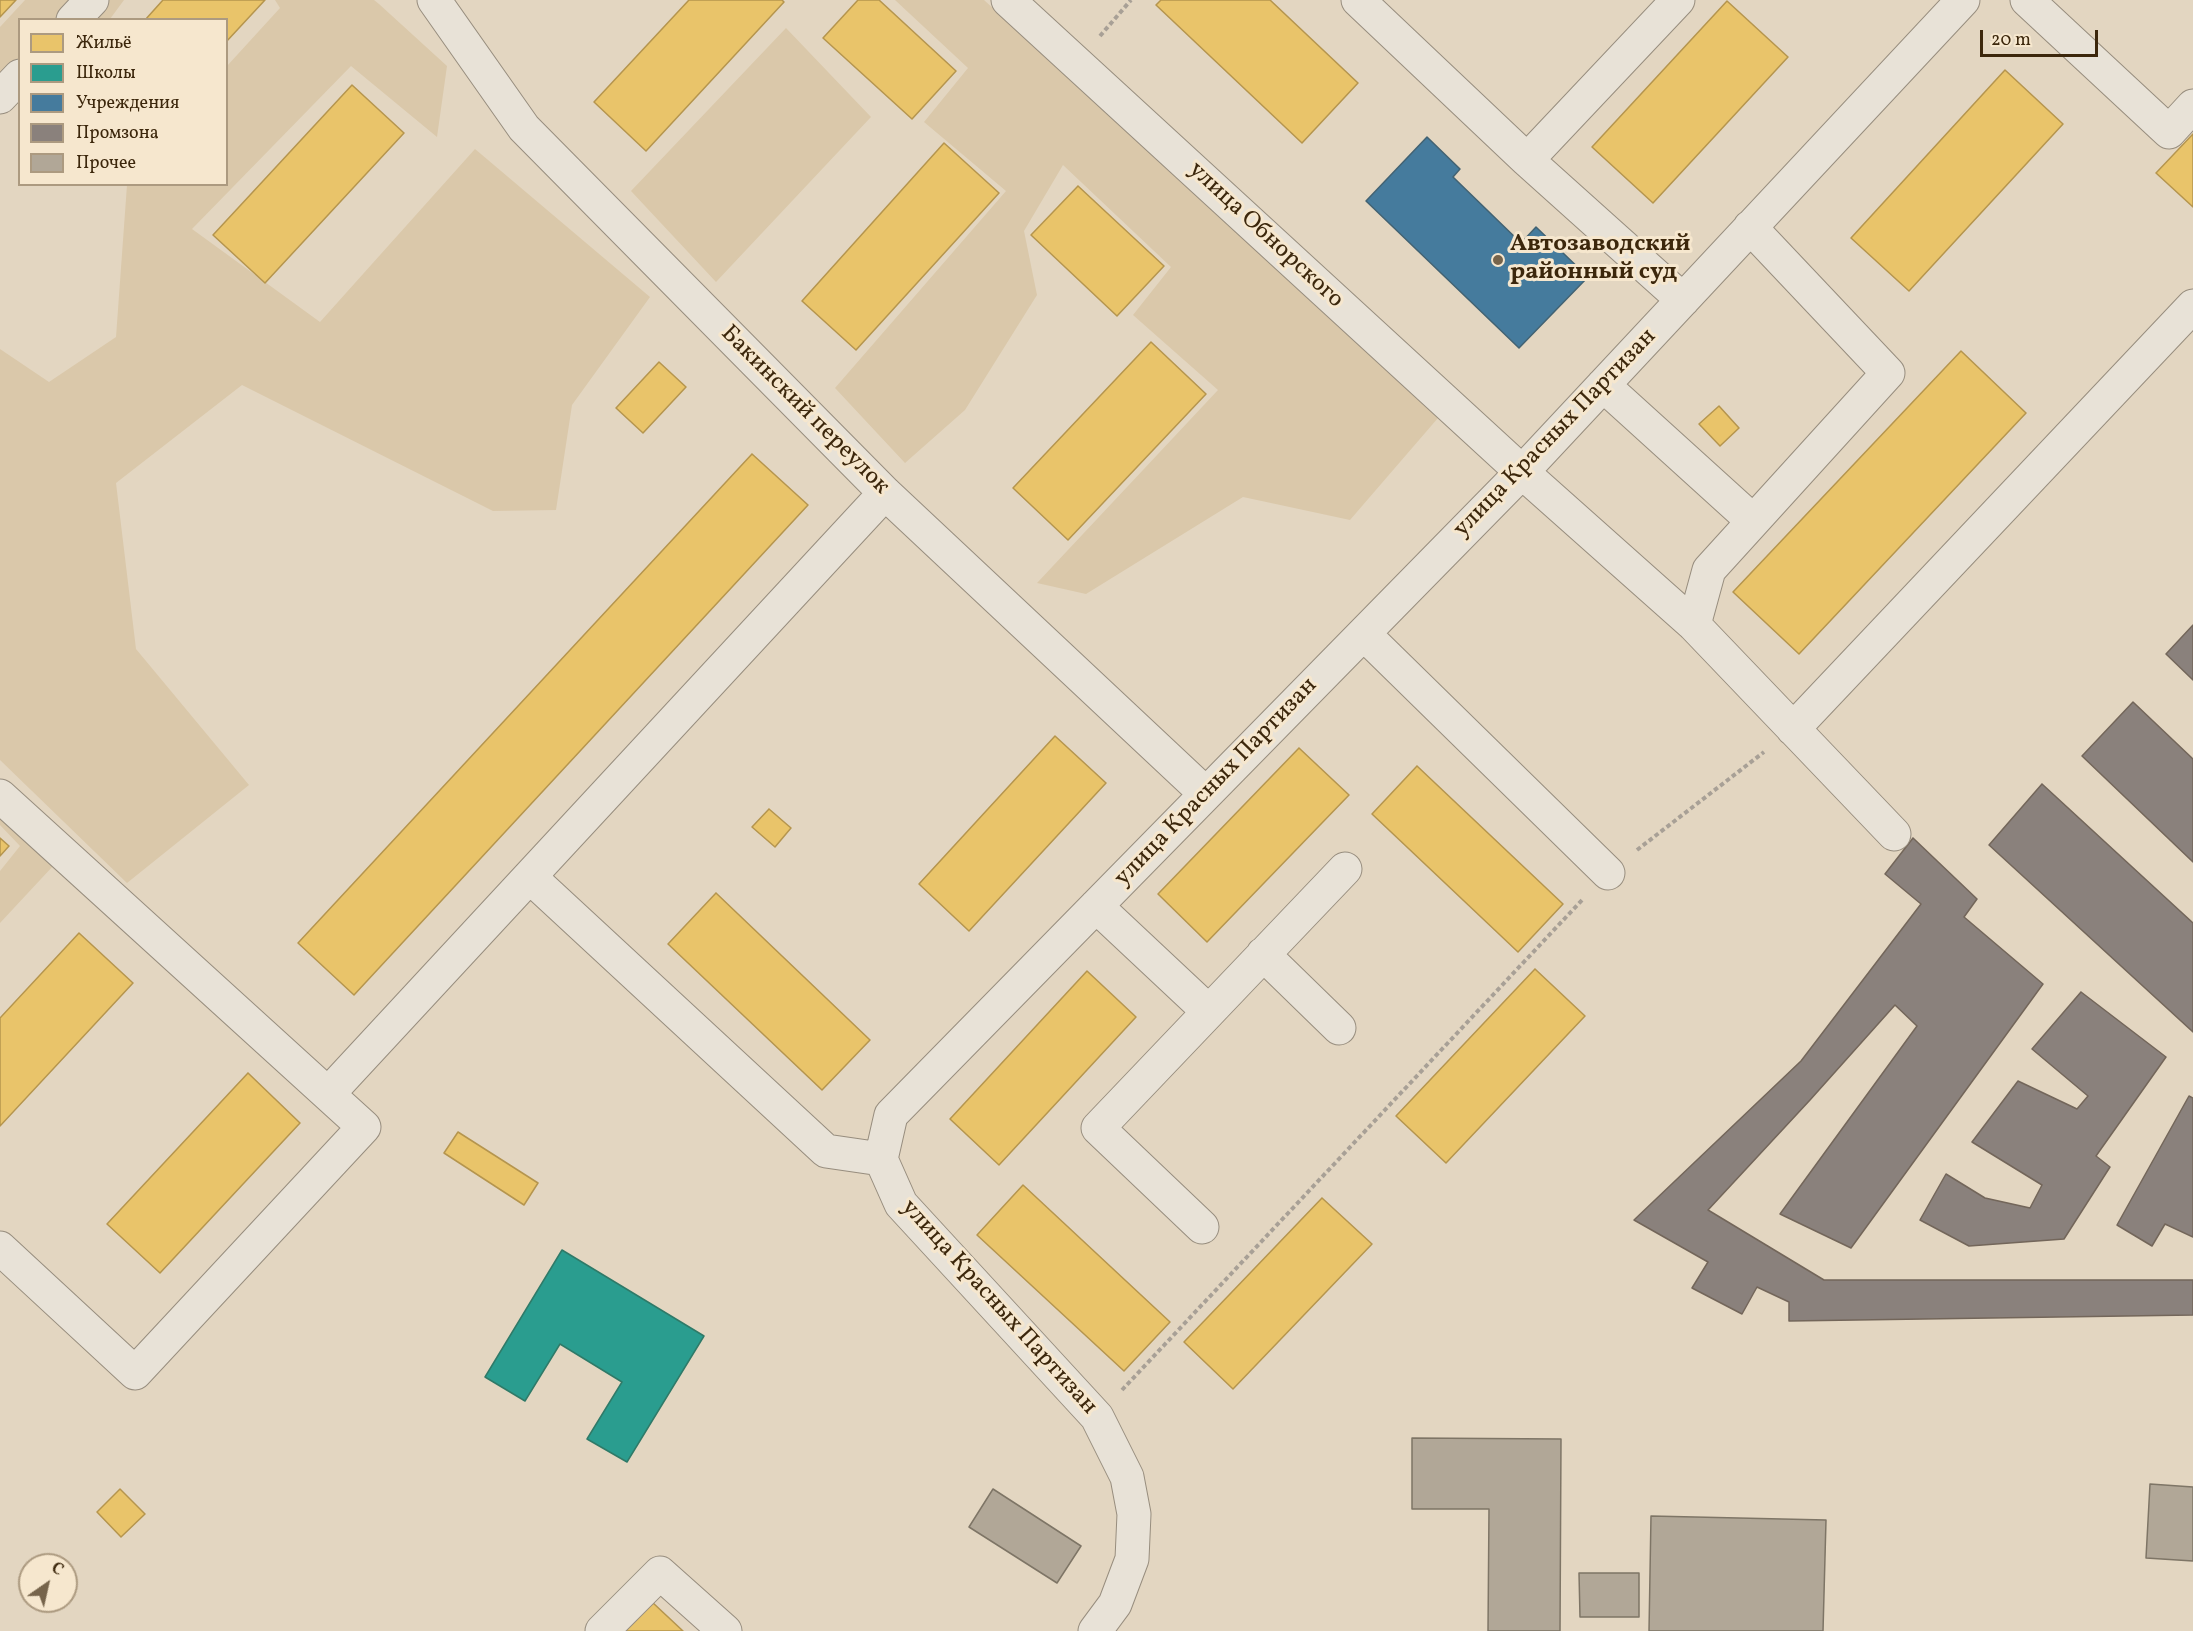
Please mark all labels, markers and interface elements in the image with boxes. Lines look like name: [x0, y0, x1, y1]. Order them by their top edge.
legend: [18, 18, 228, 186]
scale bar: [1983, 18, 2102, 56]
text: 20 m: [1991, 28, 2031, 53]
text: Жильё: [76, 31, 132, 56]
text: Школы: [76, 61, 136, 86]
text: Учреждения: [76, 91, 179, 116]
text: Промзона: [76, 121, 159, 146]
text: Прочее: [76, 151, 136, 176]
street label: улица Обнорского: [1181, 157, 1349, 315]
place label: Автозаводский районный суд: [1510, 232, 1691, 288]
marker: Автозаводский районный суд: [1491, 253, 1505, 267]
street label: Бакинский переулок: [713, 320, 895, 502]
street label: улица Красных Партизан: [1449, 323, 1663, 545]
street label: улица Красных Партизан: [1110, 672, 1324, 894]
street label: улица Красных Партизан: [894, 1195, 1102, 1421]
north arrow: [18, 1553, 78, 1613]
text: С: [47, 1558, 67, 1582]

